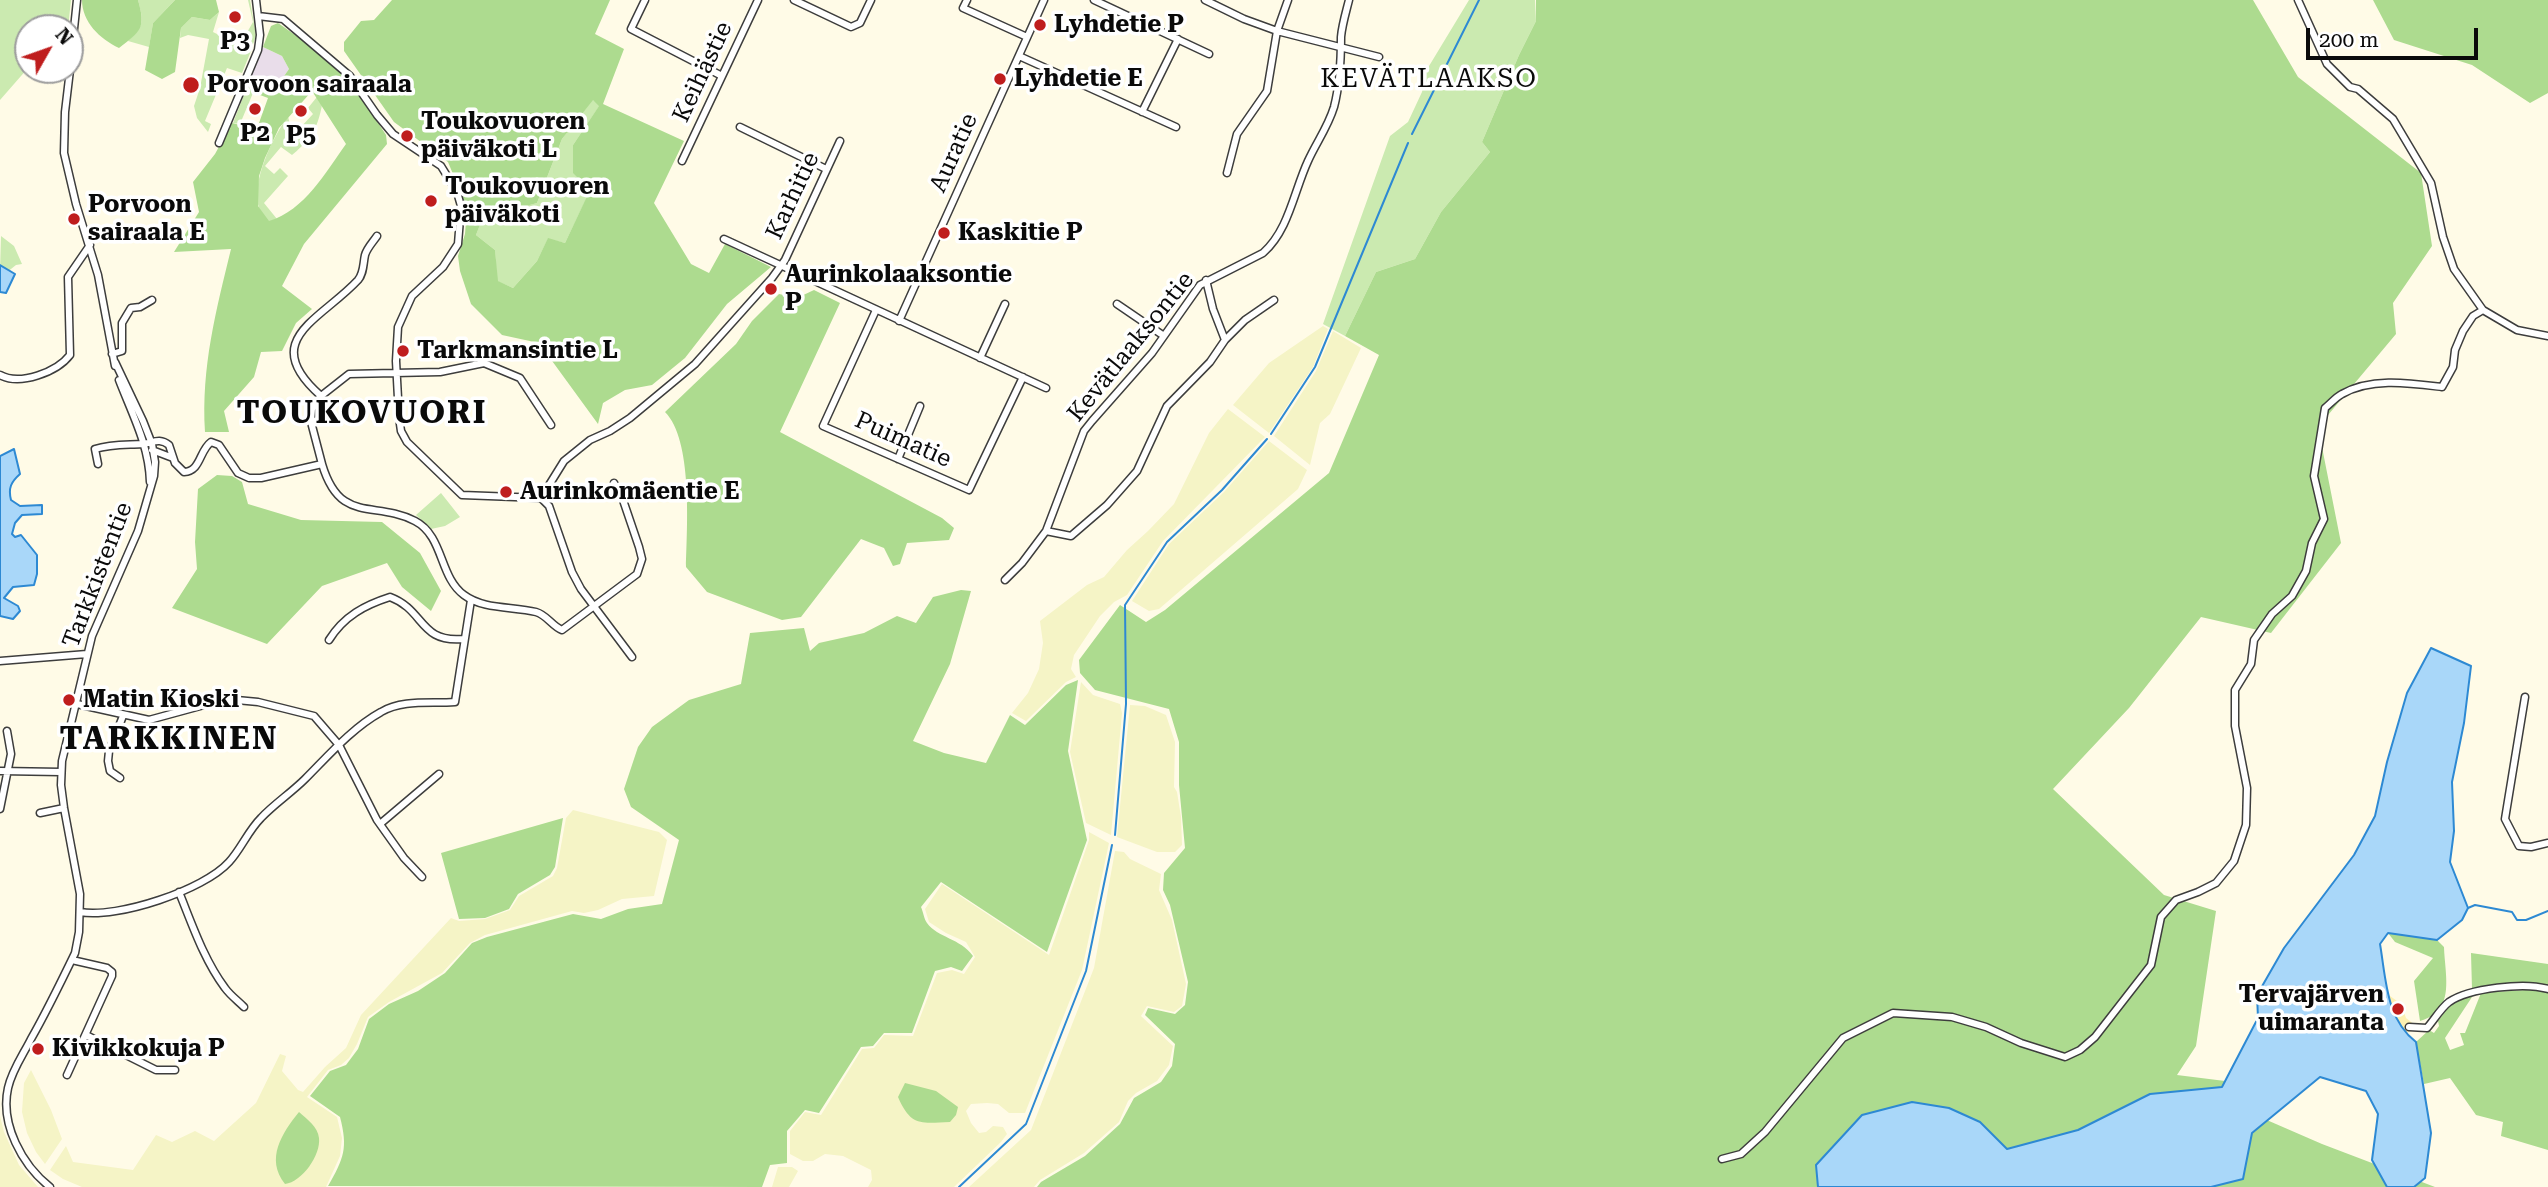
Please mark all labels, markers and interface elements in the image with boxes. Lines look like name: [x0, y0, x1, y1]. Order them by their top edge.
marker: P3: [227, 9, 243, 25]
place label: Lyhdetie P: [1054, 11, 1184, 39]
north arrow: [14, 14, 84, 84]
scale bar: [2310, 14, 2482, 58]
street label: Keihästie: [667, 17, 739, 127]
marker: Lyhdetie P: [1032, 17, 1048, 33]
text: N: [50, 23, 77, 49]
place label: P3: [220, 28, 250, 56]
text: 200 m: [2319, 28, 2379, 52]
district label: KEVÄTLAAKSO: [1322, 63, 1536, 95]
place label: Lyhdetie E: [1014, 65, 1143, 93]
place label: Porvoon sairaala: [207, 71, 412, 99]
marker: Lyhdetie E: [992, 71, 1008, 87]
marker: Porvoon sairaala: [181, 75, 201, 95]
marker: P2: [247, 101, 263, 117]
marker: P5: [293, 103, 309, 119]
place label: Toukovuoren päiväkoti L: [421, 108, 585, 164]
street label: Auratie: [924, 109, 984, 197]
place label: P2: [240, 120, 270, 148]
place label: P5: [286, 122, 316, 150]
marker: Toukovuoren päiväkoti L: [399, 128, 415, 144]
street label: Karhitie: [760, 148, 826, 244]
place label: Toukovuoren päiväkoti: [445, 173, 609, 229]
place label: Porvoon sairaala E: [88, 191, 205, 247]
marker: Toukovuoren päiväkoti: [423, 193, 439, 209]
marker: Porvoon sairaala E: [66, 211, 82, 227]
place label: Kaskitie P: [958, 219, 1082, 247]
marker: Kaskitie P: [936, 225, 952, 241]
place label: Aurinkolaaksontie P: [785, 261, 1012, 317]
street label: Kevätlaaksontie: [1062, 266, 1200, 428]
marker: Aurinkolaaksontie P: [763, 281, 779, 297]
place label: Tarkmansintie L: [417, 337, 618, 365]
marker: Tarkmansintie L: [395, 343, 411, 359]
district label: TOUKOVUORI: [238, 395, 486, 433]
street label: Puimatie: [850, 406, 956, 474]
place label: Aurinkomäentie E: [520, 478, 739, 506]
marker: Aurinkomäentie E: [498, 484, 514, 500]
street label: Tarkkistentie: [57, 498, 139, 652]
place label: Matin Kioski: [83, 686, 239, 714]
marker: Matin Kioski: [61, 692, 77, 708]
district label: TARKKINEN: [61, 721, 277, 759]
place label: Tervajärven uimaranta: [2239, 981, 2384, 1037]
marker: Tervajärven uimaranta: [2390, 1001, 2406, 1017]
place label: Kivikkokuja P: [52, 1035, 225, 1063]
marker: Kivikkokuja P: [30, 1041, 46, 1057]

